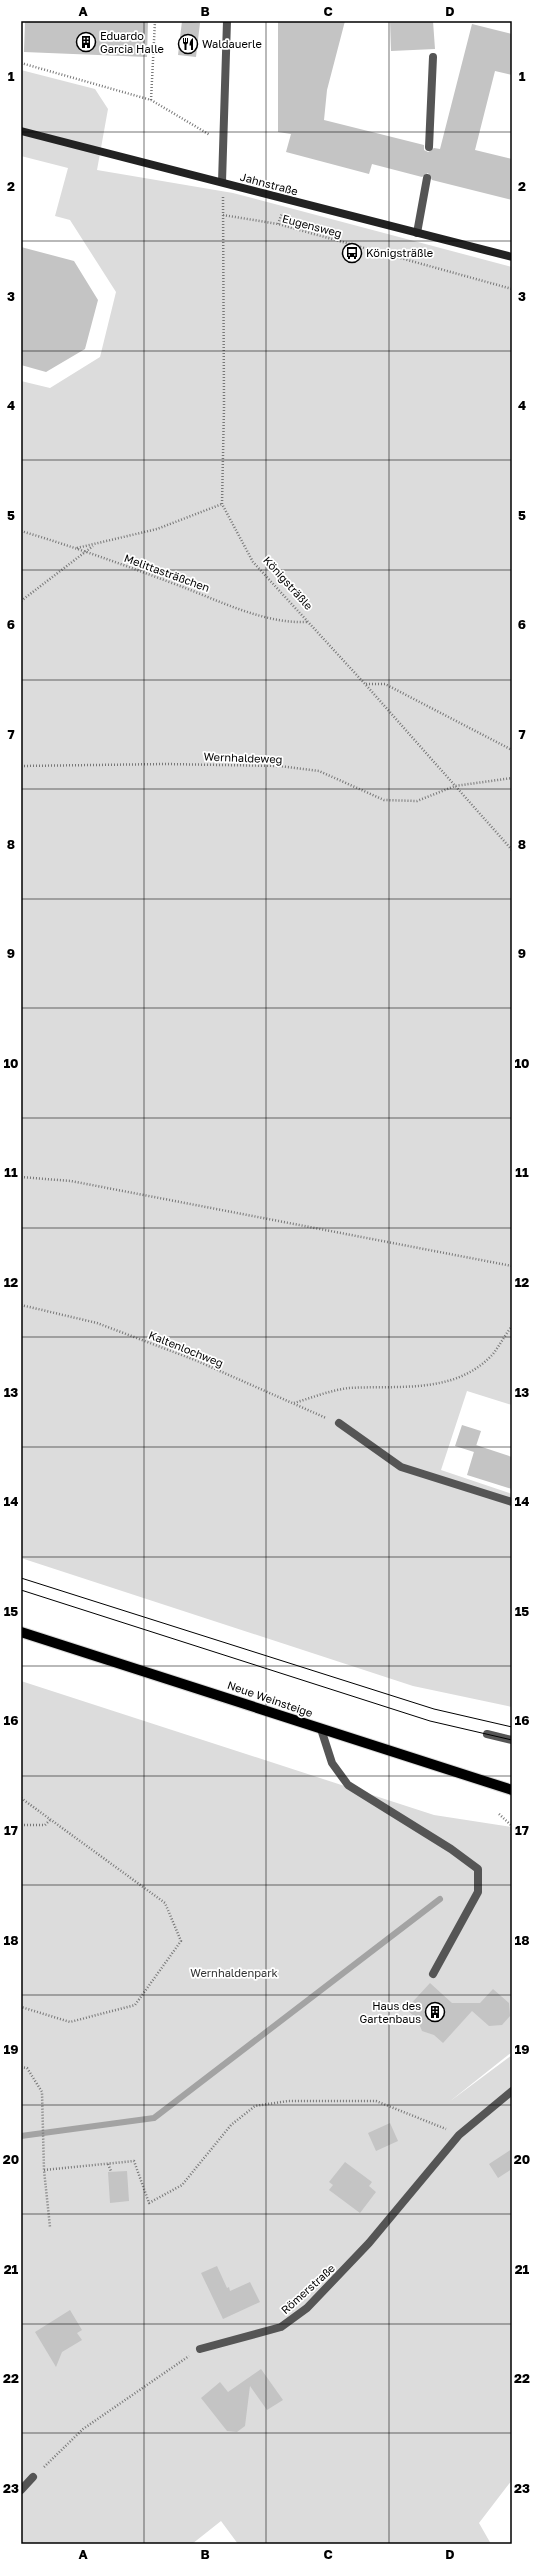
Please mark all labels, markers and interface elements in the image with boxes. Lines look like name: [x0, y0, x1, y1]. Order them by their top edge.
text: A: [78, 3, 88, 19]
text: B: [200, 3, 210, 19]
text: C: [323, 3, 333, 19]
text: D: [445, 3, 455, 19]
place label: Eduardo Garcia Halle: [100, 29, 164, 55]
building icon: Eduardo Garcia Halle: [75, 31, 97, 53]
restaurant icon: Waldauerle: [177, 33, 199, 55]
place label: Waldauerle: [202, 37, 262, 50]
text: 1: [8, 68, 15, 84]
text: 1: [519, 68, 526, 84]
street label: Jahnstraße: [239, 170, 299, 197]
text: 2: [7, 178, 15, 194]
text: 2: [518, 178, 526, 194]
street label: Eugensweg: [281, 211, 343, 240]
bus stop icon: Königsträßle: [341, 242, 363, 264]
place label: Königsträßle: [366, 246, 433, 259]
text: 3: [7, 288, 15, 304]
text: 3: [518, 288, 526, 304]
text: 4: [7, 397, 15, 413]
text: 4: [518, 397, 526, 413]
text: 5: [7, 507, 15, 523]
text: 5: [518, 507, 526, 523]
street label: Melittasträßchen: [123, 551, 212, 594]
street label: Königsträßle: [261, 553, 316, 612]
text: 6: [7, 616, 15, 632]
text: 6: [518, 616, 526, 632]
text: 7: [7, 726, 15, 742]
text: 7: [518, 726, 526, 742]
street label: Wernhaldeweg: [203, 750, 283, 765]
text: 8: [7, 836, 15, 852]
text: 8: [518, 836, 526, 852]
text: 9: [7, 945, 15, 961]
text: 9: [518, 945, 526, 961]
text: 10: [3, 1055, 19, 1071]
text: 10: [514, 1055, 530, 1071]
text: 11: [4, 1164, 18, 1180]
text: 11: [515, 1164, 529, 1180]
text: 12: [4, 1274, 18, 1290]
text: 12: [515, 1274, 529, 1290]
street label: Kaltenlochweg: [147, 1328, 225, 1369]
text: 13: [4, 1384, 18, 1400]
text: 13: [515, 1384, 529, 1400]
text: 14: [4, 1493, 18, 1509]
text: 14: [515, 1493, 529, 1509]
text: 15: [4, 1603, 18, 1619]
text: 15: [515, 1603, 529, 1619]
street label: Neue Weinsteige: [226, 1678, 315, 1719]
text: 16: [4, 1712, 18, 1728]
text: 16: [515, 1712, 529, 1728]
text: 17: [4, 1822, 18, 1838]
text: 17: [515, 1822, 529, 1838]
text: 18: [3, 1932, 19, 1948]
text: 18: [514, 1932, 530, 1948]
park label: Wernhaldenpark: [190, 1966, 278, 1979]
place label: Haus des Gartenbaus: [360, 1999, 421, 2025]
building icon: Haus des Gartenbaus: [424, 2001, 446, 2023]
text: 19: [4, 2041, 18, 2057]
text: 19: [515, 2041, 529, 2057]
text: 20: [3, 2151, 19, 2167]
text: 20: [514, 2151, 530, 2167]
text: 21: [4, 2261, 19, 2277]
street label: Römerstraße: [278, 2261, 337, 2316]
text: 21: [515, 2261, 530, 2277]
text: 22: [3, 2370, 19, 2386]
text: 22: [514, 2370, 530, 2386]
text: 23: [3, 2480, 19, 2496]
text: 23: [514, 2480, 530, 2496]
text: A: [78, 2546, 88, 2562]
text: B: [200, 2546, 210, 2562]
text: C: [323, 2546, 333, 2562]
text: D: [445, 2546, 455, 2562]

